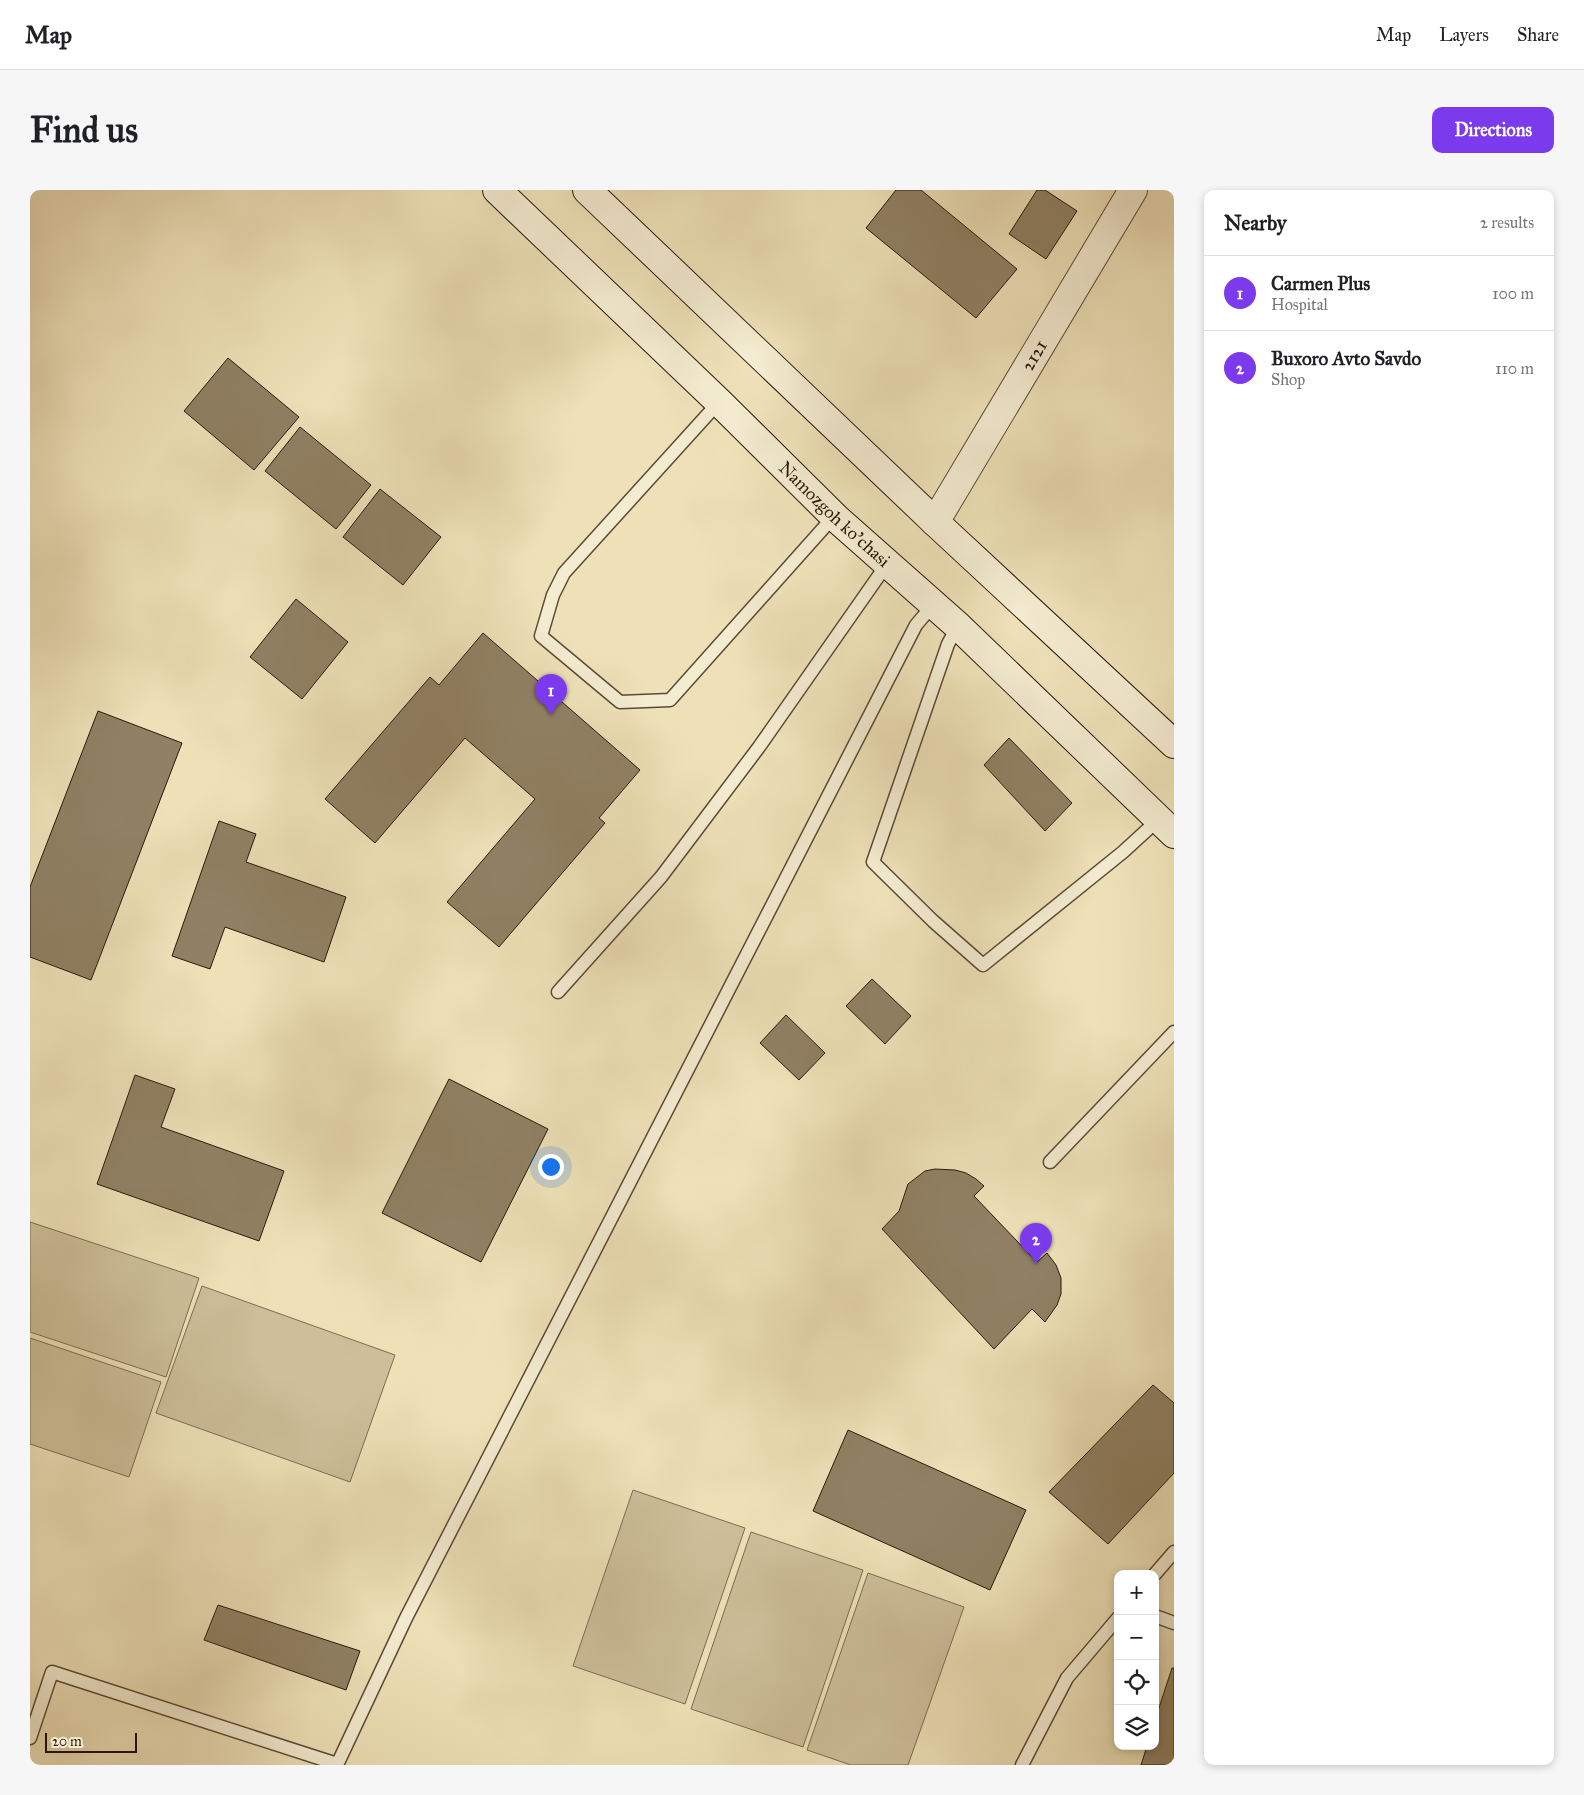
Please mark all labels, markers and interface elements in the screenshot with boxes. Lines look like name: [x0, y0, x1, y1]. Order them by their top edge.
text: Map: [25, 20, 72, 50]
text: Map: [1376, 24, 1411, 46]
text: Layers: [1439, 24, 1489, 46]
text: Share: [1517, 24, 1559, 46]
button: Directions: [1432, 107, 1554, 153]
text: Find us: [30, 109, 138, 152]
text: Nearby: [1224, 210, 1287, 236]
text: 2 results: [1480, 213, 1534, 232]
text: Carmen Plus: [1271, 272, 1370, 295]
text: 1: [1237, 284, 1243, 303]
text: 100 m: [1492, 284, 1534, 303]
text: Hospital: [1271, 295, 1328, 314]
street label: 2121: [1017, 336, 1052, 375]
text: Buxoro Avto Savdo: [1271, 347, 1421, 370]
text: 2: [1236, 359, 1244, 378]
text: 110 m: [1495, 359, 1534, 378]
text: Shop: [1271, 370, 1305, 389]
street label: Namozgoh ko'chasi: [774, 457, 895, 572]
pin: 1: [535, 674, 567, 715]
your location: [538, 1154, 564, 1180]
pin: 2: [1020, 1223, 1052, 1264]
map controls: [1114, 1570, 1159, 1750]
button: +: [1114, 1570, 1159, 1615]
button: −: [1114, 1615, 1159, 1660]
button: locate: [1114, 1660, 1159, 1705]
button: layers: [1114, 1705, 1159, 1750]
scale bar: [45, 1730, 138, 1753]
text: 20 m: [52, 1733, 82, 1750]

